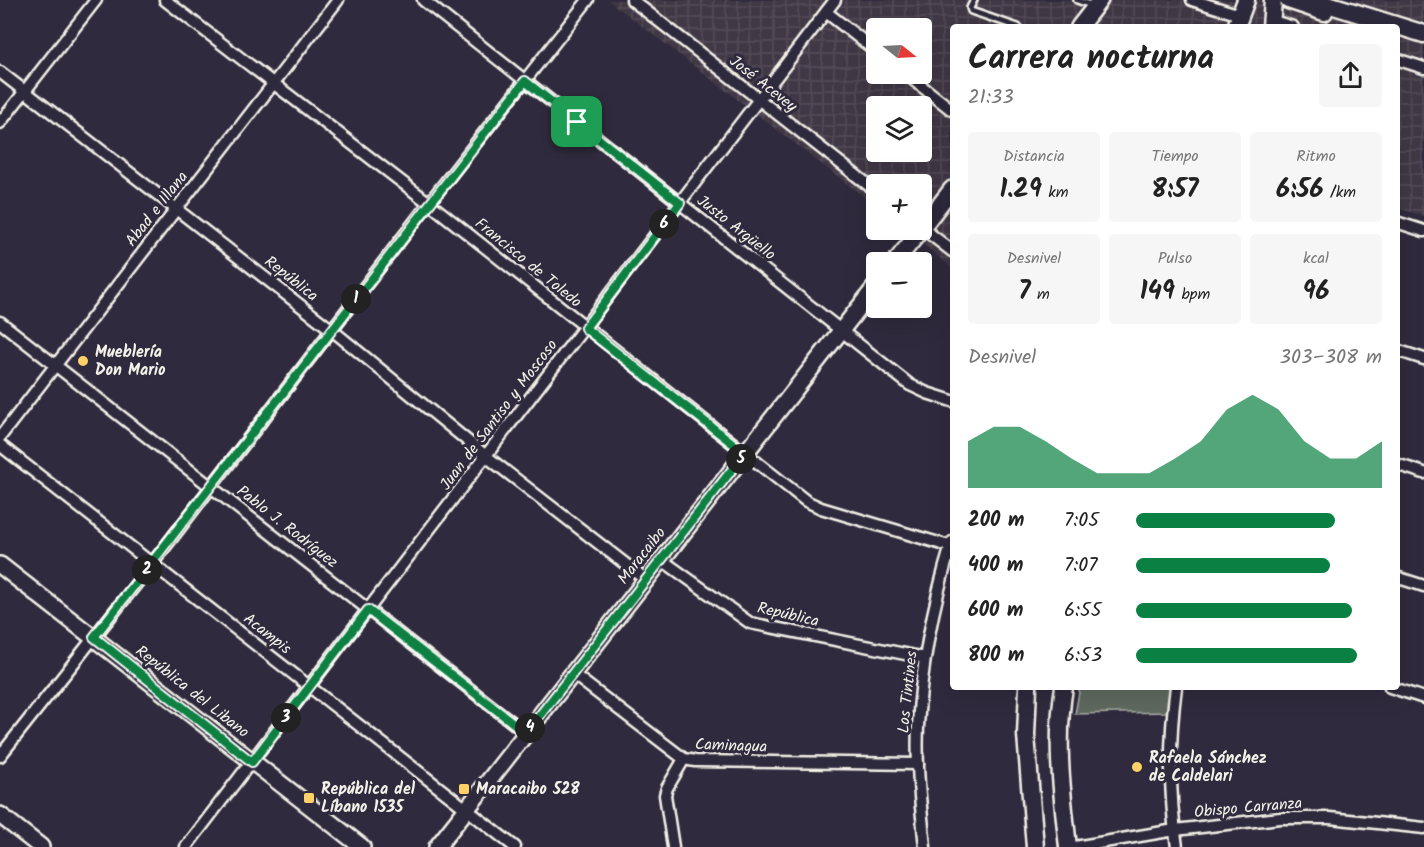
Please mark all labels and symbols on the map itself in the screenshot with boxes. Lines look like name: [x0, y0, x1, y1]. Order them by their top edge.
north arrow: [866, 18, 932, 84]
street label: José Acevey: [724, 49, 803, 119]
pin: [551, 96, 602, 147]
street label: Abad e Illana: [119, 166, 195, 252]
street label: Justo Argüello: [691, 189, 781, 267]
pin: 6: [649, 209, 679, 239]
street label: Francisco de Toledo: [469, 212, 587, 314]
street label: República: [259, 250, 323, 308]
pin: 1: [341, 284, 371, 314]
street label: Juan de Santiso y Moscoso: [434, 334, 564, 496]
place label: Mueblería Don Mario: [95, 340, 165, 383]
marker: Mueblería Don Mario: [76, 354, 90, 368]
pin: 5: [726, 444, 756, 474]
street label: Pablo J. Rodríguez: [231, 479, 343, 575]
street label: Maracaibo: [612, 522, 672, 590]
pin: 2: [132, 555, 162, 585]
street label: República: [755, 596, 821, 634]
street label: Acampis: [237, 607, 297, 661]
street label: República del Libano: [130, 639, 254, 745]
street label: Los Tintines: [891, 649, 925, 734]
pin: 3: [271, 703, 301, 733]
pin: 4: [515, 713, 545, 743]
street label: Caminagua: [694, 732, 768, 760]
place label: Rafaela Sánchez de Caldelari: [1149, 746, 1267, 789]
marker: Rafaela Sánchez de Caldelari: [1130, 760, 1144, 774]
place label: República del Líbano 1535: [321, 777, 416, 820]
place label: Maracaibo 528: [476, 777, 580, 802]
marker: Maracaibo 528: [457, 782, 471, 796]
marker: República del Líbano 1535: [302, 791, 316, 805]
street label: Obispo Carranza: [1193, 791, 1303, 825]

